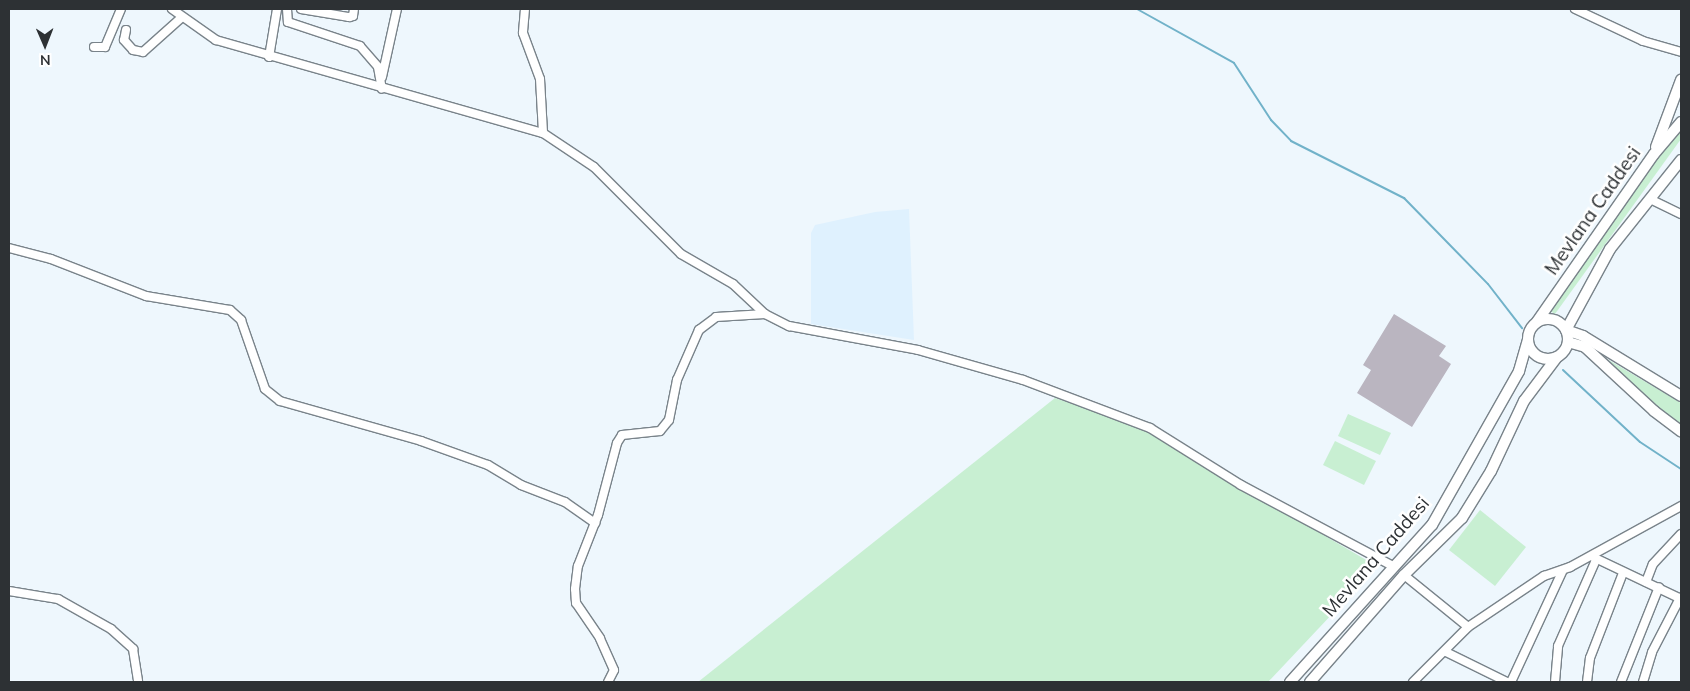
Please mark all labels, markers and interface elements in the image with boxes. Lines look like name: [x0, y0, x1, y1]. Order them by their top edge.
north arrow: [20, 20, 70, 70]
text: N: [40, 51, 51, 69]
street label: Mevlana Caddesi: [1540, 143, 1646, 279]
street label: Mevlana Caddesi: [1318, 492, 1434, 622]

